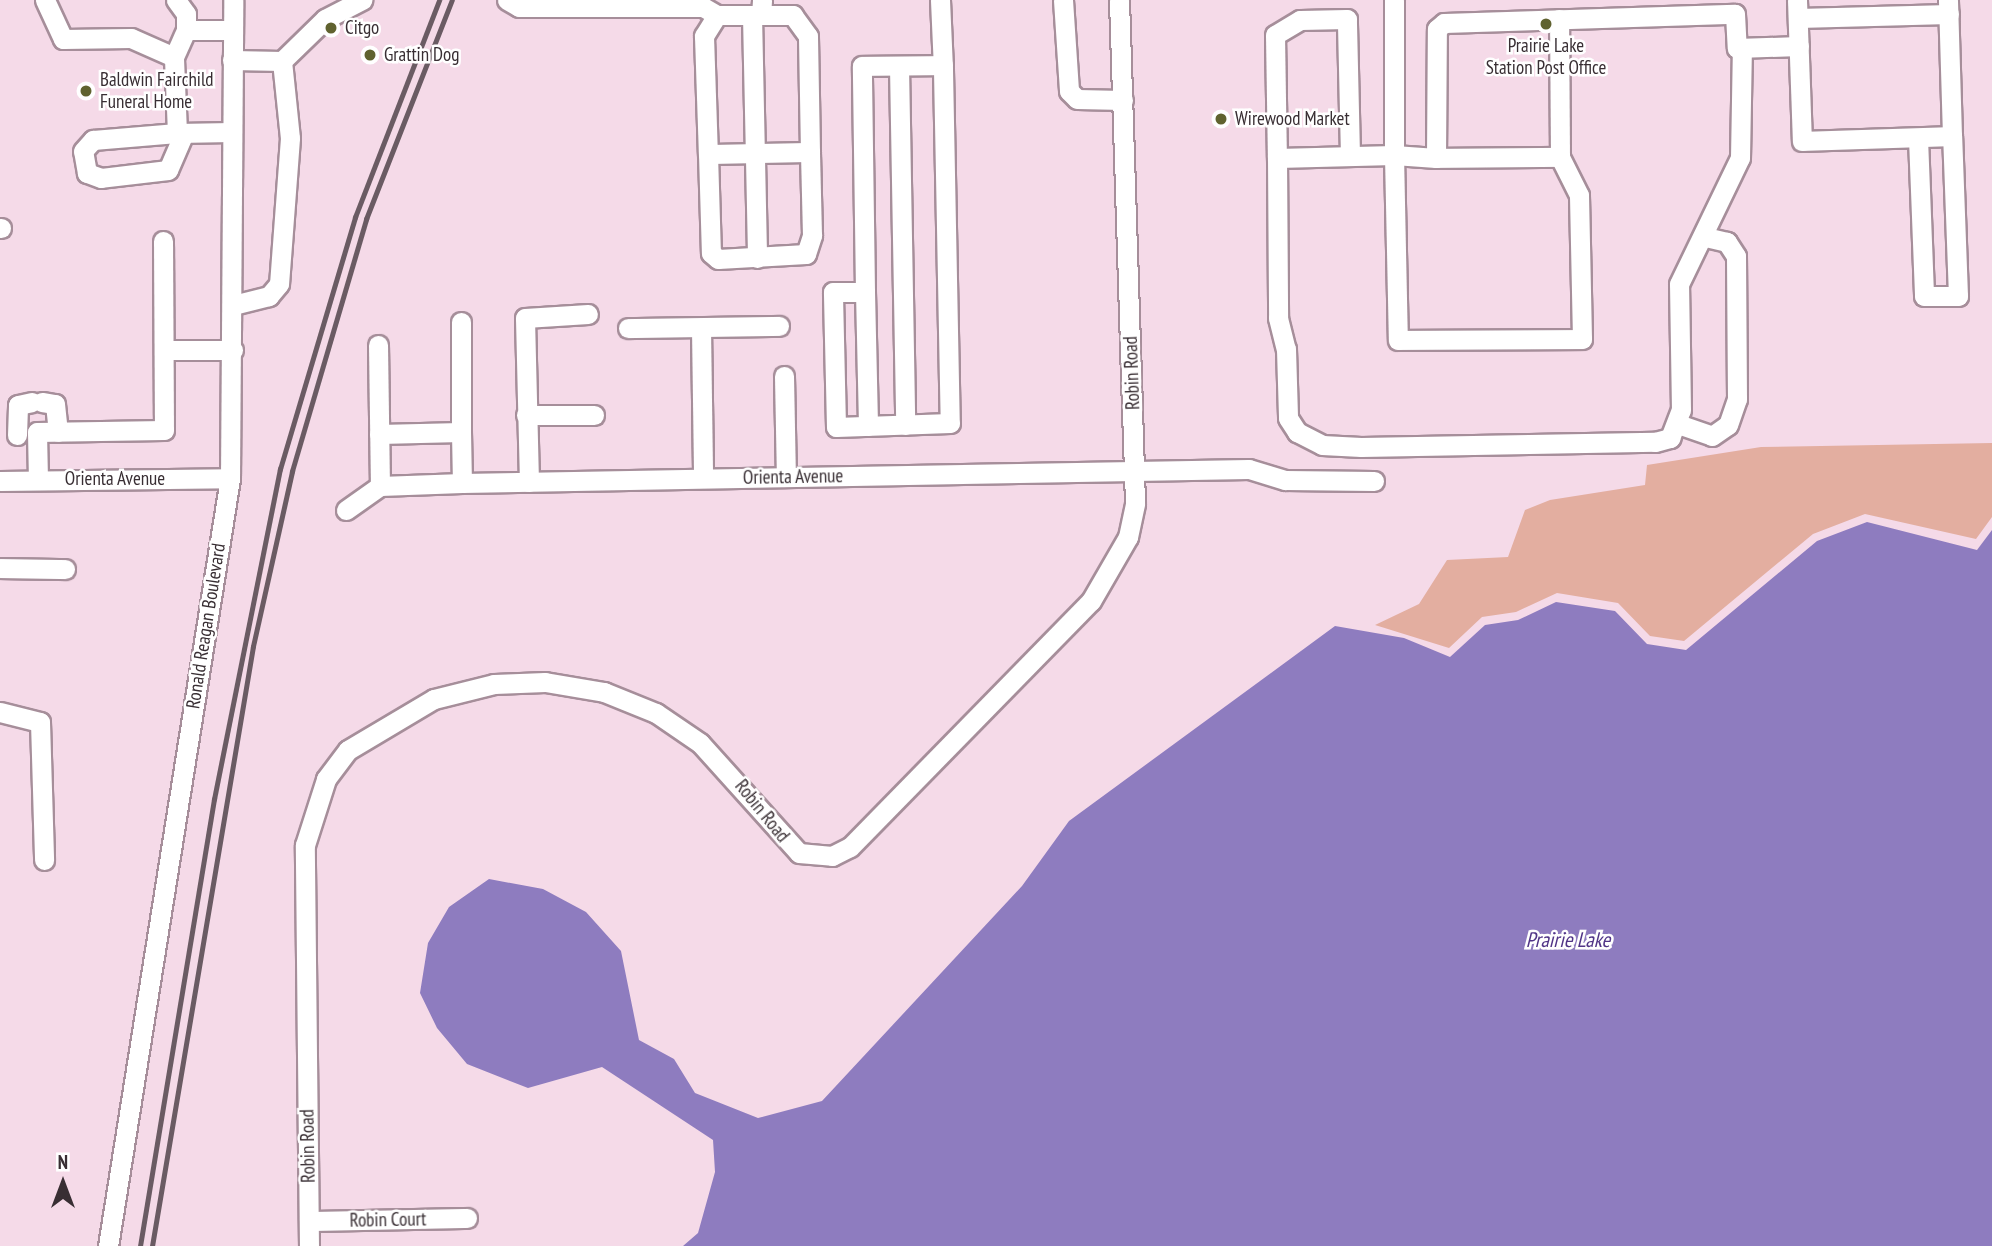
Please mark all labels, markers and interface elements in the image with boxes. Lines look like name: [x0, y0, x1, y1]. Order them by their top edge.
marker: Prairie Lake Station Post Office: [1538, 16, 1554, 32]
place label: Citgo: [345, 17, 379, 39]
marker: Citgo: [323, 20, 339, 36]
place label: Prairie Lake Station Post Office: [1486, 35, 1606, 79]
place label: Grattin Dog: [384, 44, 459, 66]
marker: Grattin Dog: [362, 47, 378, 63]
place label: Baldwin Fairchild Funeral Home: [100, 69, 214, 113]
marker: Baldwin Fairchild Funeral Home: [78, 83, 94, 99]
place label: Wirewood Market: [1235, 108, 1350, 130]
marker: Wirewood Market: [1213, 111, 1229, 127]
street label: Robin Road: [1119, 336, 1145, 410]
street label: Orienta Avenue: [742, 465, 844, 489]
street label: Orienta Avenue: [65, 468, 165, 490]
street label: Ronald Reagan Boulevard: [182, 542, 230, 710]
street label: Robin Road: [730, 775, 794, 847]
water label: Prairie Lake: [1526, 927, 1610, 953]
street label: Robin Road: [296, 1109, 320, 1183]
north arrow: [28, 1148, 98, 1218]
text: N: [58, 1150, 68, 1174]
street label: Robin Court: [349, 1208, 427, 1232]

